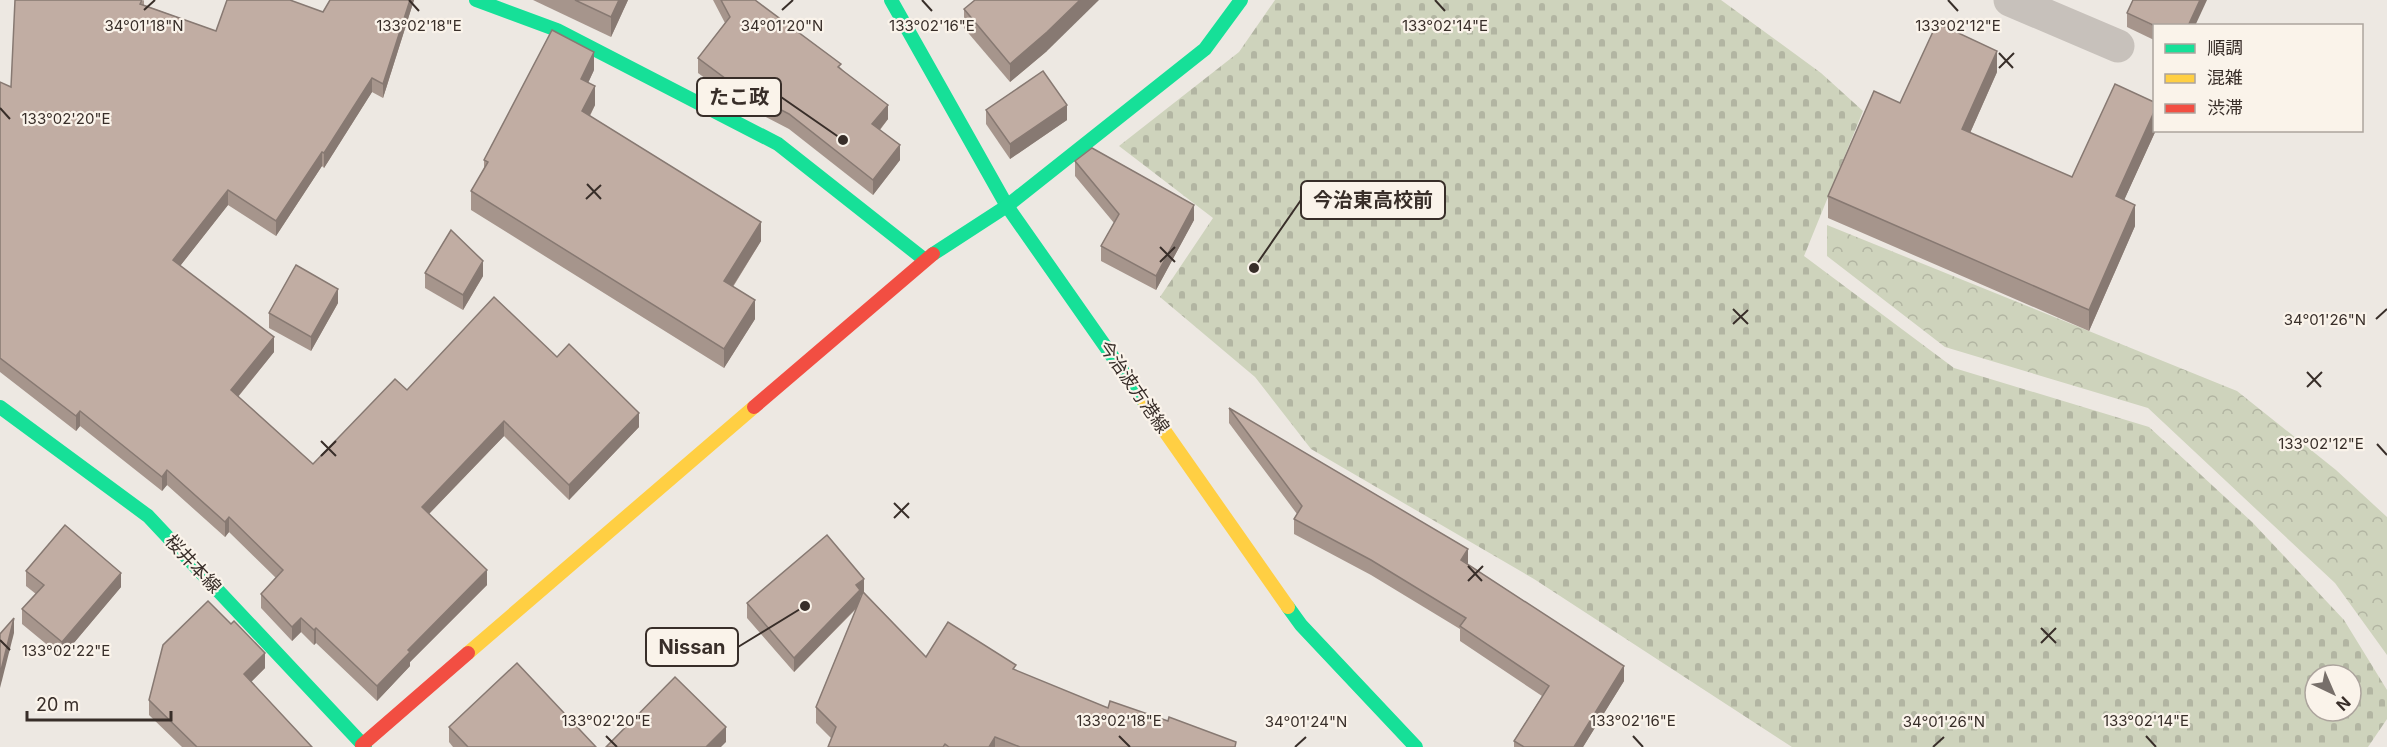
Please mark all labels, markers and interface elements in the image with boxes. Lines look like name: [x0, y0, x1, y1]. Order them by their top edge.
text: 34°01'18"N: [104, 16, 184, 35]
text: 133°02'18"E: [376, 16, 462, 35]
text: 34°01'20"N: [741, 16, 823, 35]
text: 133°02'16"E: [889, 16, 975, 35]
text: 133°02'14"E: [1402, 16, 1488, 35]
text: 133°02'12"E: [1915, 16, 2001, 35]
legend: [2153, 24, 2363, 132]
text: 順調: [2207, 37, 2243, 58]
text: 混雑: [2207, 67, 2243, 88]
callout: たこ政: [697, 78, 781, 116]
text: たこ政: [709, 85, 769, 109]
text: 渋滞: [2207, 97, 2243, 118]
text: 133°02'20"E: [22, 109, 110, 128]
callout: 今治東高校前: [1301, 181, 1445, 219]
text: 今治東高校前: [1313, 188, 1433, 212]
text: 34°01'26"N: [2284, 310, 2366, 329]
street label: 今治波方港線: [1095, 336, 1174, 437]
text: 133°02'12"E: [2278, 434, 2364, 453]
street label: 桜井本線: [161, 530, 226, 597]
callout: Nissan: [646, 628, 738, 666]
text: Nissan: [658, 635, 726, 659]
text: 133°02'22"E: [22, 641, 110, 660]
north arrow: [2303, 663, 2363, 723]
scale bar: [27, 684, 171, 722]
text: N: [2332, 692, 2355, 715]
text: 20 m: [36, 694, 79, 715]
text: 133°02'20"E: [562, 711, 650, 730]
text: 133°02'18"E: [1076, 711, 1162, 730]
text: 133°02'16"E: [1590, 711, 1676, 730]
text: 133°02'14"E: [2103, 711, 2189, 730]
text: 34°01'24"N: [1265, 712, 1347, 731]
text: 34°01'26"N: [1903, 712, 1985, 731]

